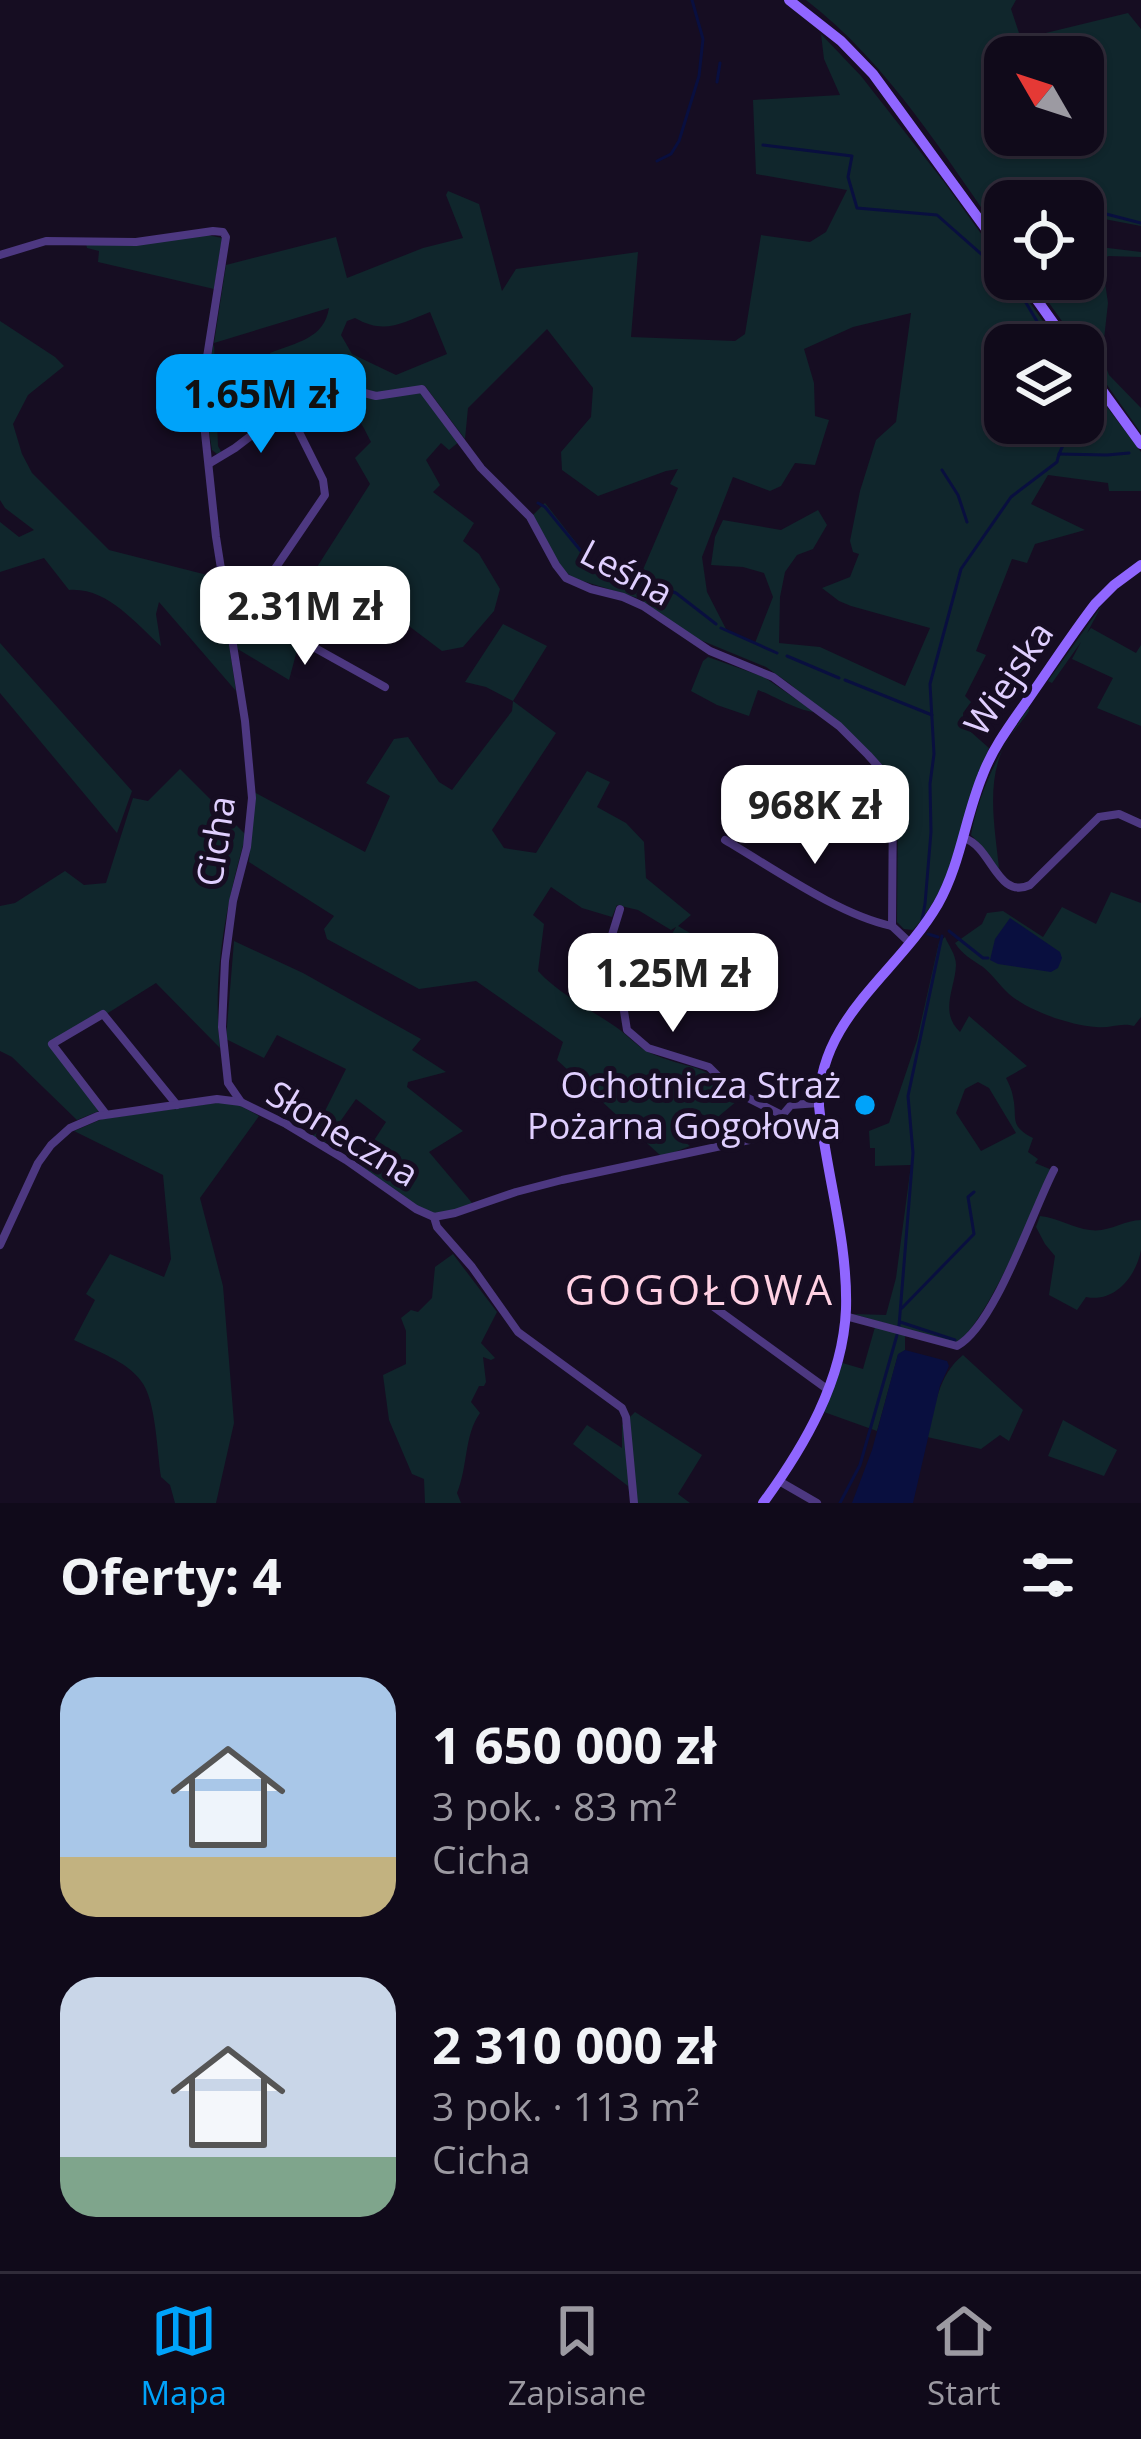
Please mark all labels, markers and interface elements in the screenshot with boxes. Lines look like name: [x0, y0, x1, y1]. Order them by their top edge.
north arrow: [984, 36, 1104, 156]
map controls: [984, 36, 1104, 444]
button: locate: [984, 180, 1104, 300]
button: layers: [984, 324, 1104, 444]
pin: 1.65M zł: [137, 354, 385, 456]
text: 1.65M zł: [183, 366, 339, 419]
street label: Leśna: [572, 527, 682, 617]
pin: 2.31M zł: [181, 566, 429, 668]
text: 2.31M zł: [227, 578, 383, 631]
street label: Wiejska: [952, 611, 1064, 745]
pin: 968K zł: [704, 765, 926, 867]
text: 968K zł: [748, 777, 882, 830]
street label: Cicha: [184, 792, 246, 890]
pin: 1.25M zł: [549, 933, 797, 1035]
text: 1.25M zł: [595, 945, 751, 998]
place label: Ochotnicza Straż Pożarna Gogołowa: [527, 1060, 841, 1150]
street label: Słoneczna: [258, 1068, 428, 1198]
marker: Ochotnicza Straż Pożarna Gogołowa: [852, 1092, 878, 1118]
district label: GOGOŁOWA: [565, 1260, 835, 1317]
text: Oferty: 4: [60, 1540, 282, 1610]
icon: filters: [1015, 1542, 1081, 1608]
text: 1 650 000 zł: [432, 1709, 716, 1779]
icon: home: [156, 1725, 300, 1869]
text: 3 pok. · 83 m²: [432, 1779, 677, 1832]
text: Cicha: [432, 1832, 531, 1885]
text: 2 310 000 zł: [432, 2009, 716, 2079]
icon: home: [156, 2025, 300, 2169]
text: 3 pok. · 113 m²: [432, 2079, 700, 2132]
text: Cicha: [432, 2132, 531, 2185]
tab: Mapa: [140, 2298, 227, 2415]
tab: Zapisane: [508, 2298, 646, 2415]
tab: Start: [927, 2298, 1001, 2415]

